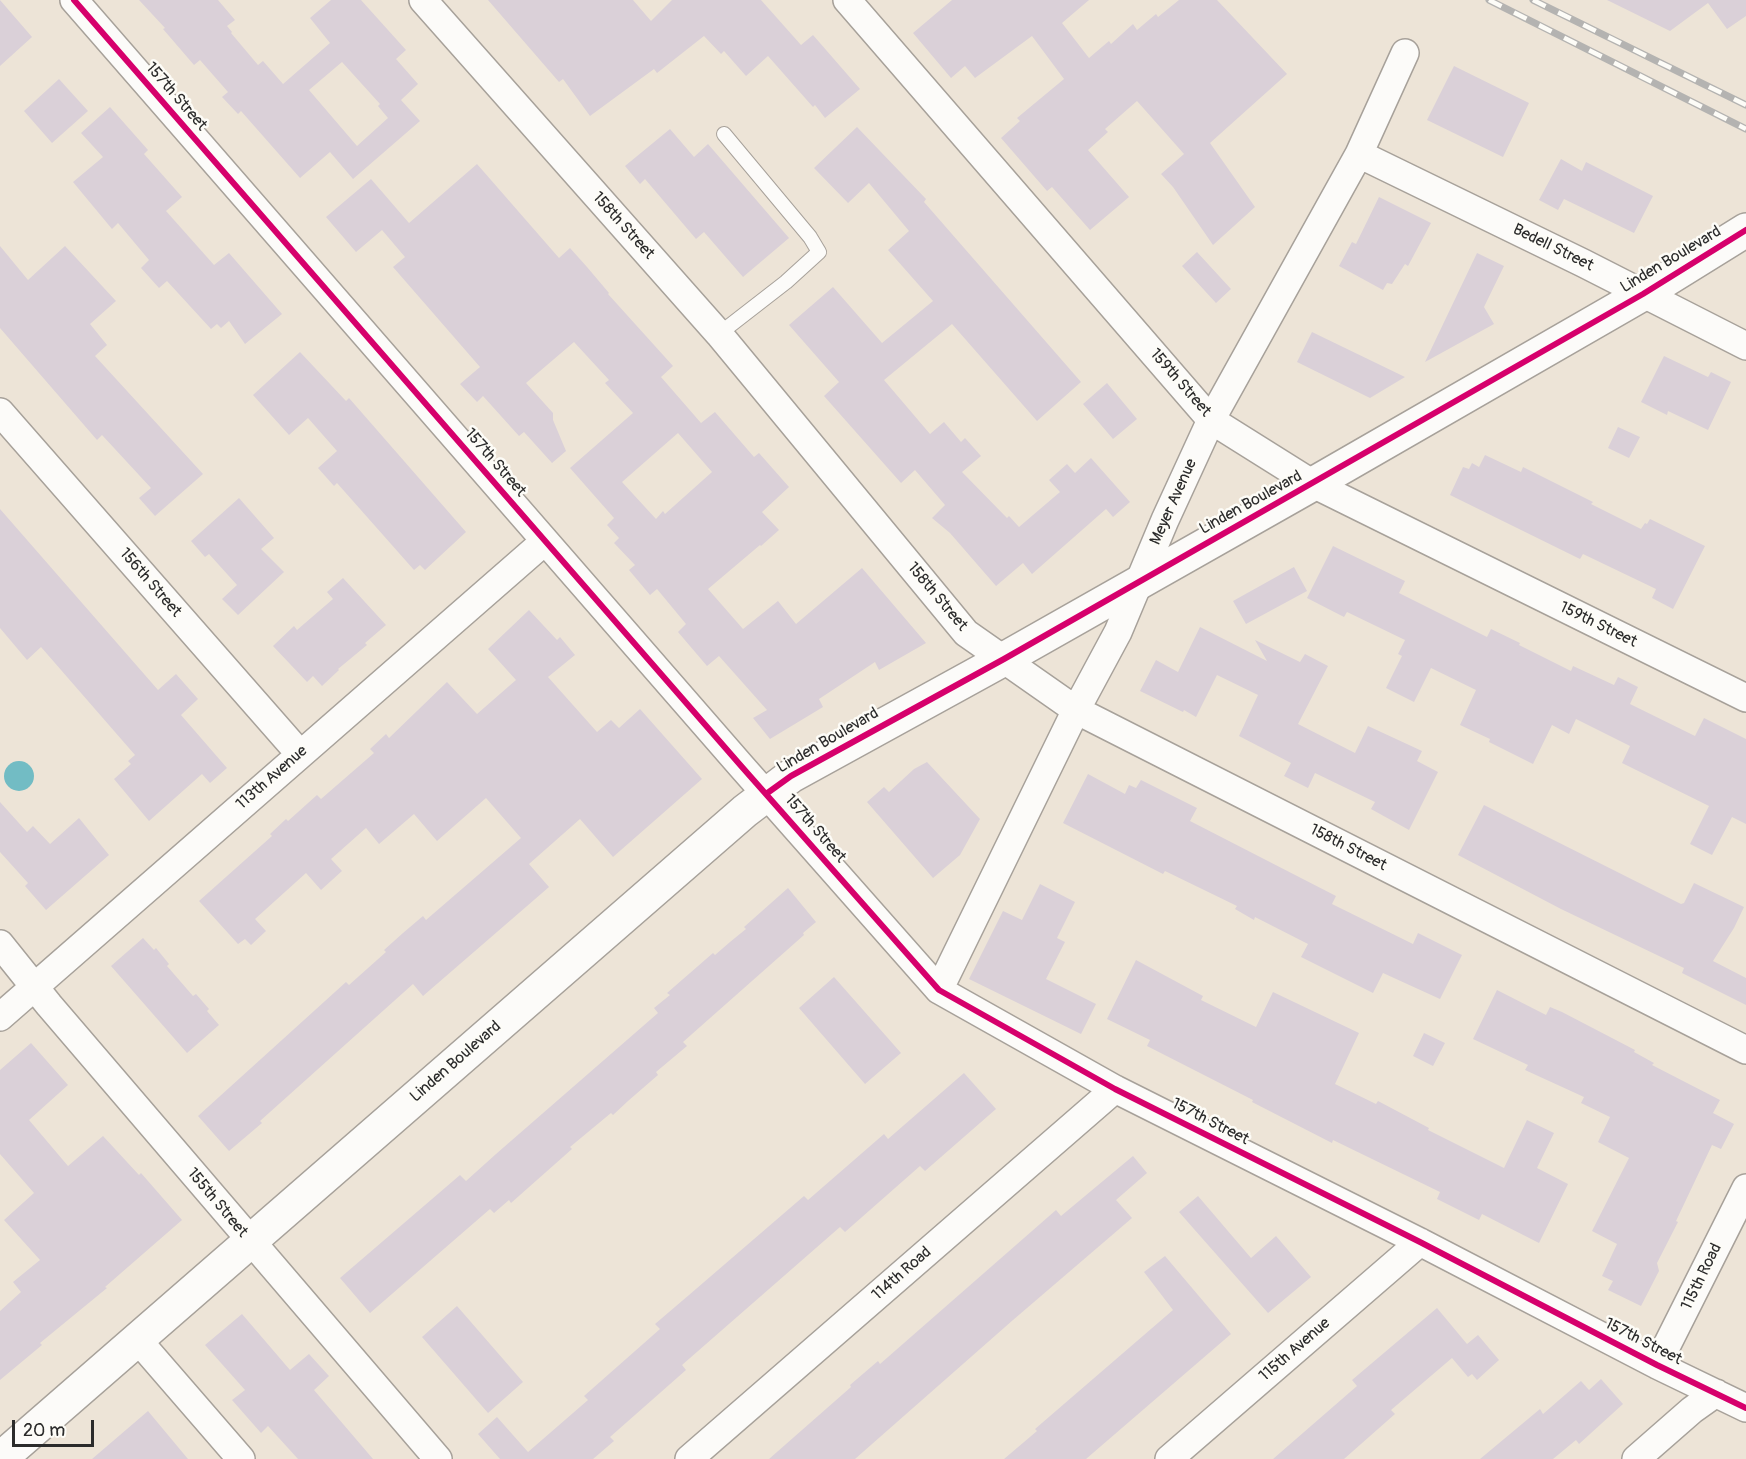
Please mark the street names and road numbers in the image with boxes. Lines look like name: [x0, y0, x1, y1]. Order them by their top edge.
street label: 157th Street: [141, 59, 211, 135]
street label: 158th Street: [588, 188, 658, 264]
street label: Bedell Street: [1510, 220, 1596, 276]
street label: Linden Boulevard: [1617, 222, 1725, 298]
street label: 159th Street: [1145, 345, 1215, 421]
street label: 157th Street: [460, 425, 530, 501]
street label: Meyer Avenue: [1146, 456, 1202, 548]
street label: Linden Boulevard: [1196, 467, 1306, 539]
street label: 156th Street: [115, 545, 185, 621]
street label: 158th Street: [903, 559, 971, 635]
street label: 159th Street: [1556, 598, 1640, 652]
street label: Linden Boulevard: [774, 704, 882, 778]
street label: 113th Avenue: [232, 742, 312, 814]
street label: 157th Street: [780, 791, 850, 867]
street label: 158th Street: [1306, 820, 1390, 876]
street label: Linden Boulevard: [407, 1017, 505, 1107]
street label: 157th Street: [1168, 1094, 1252, 1150]
street label: 155th Street: [183, 1164, 251, 1242]
street label: 115th Road: [1678, 1241, 1726, 1313]
street label: 114th Road: [868, 1243, 936, 1305]
street label: 115th Avenue: [1256, 1314, 1334, 1386]
street label: 157th Street: [1601, 1314, 1685, 1370]

